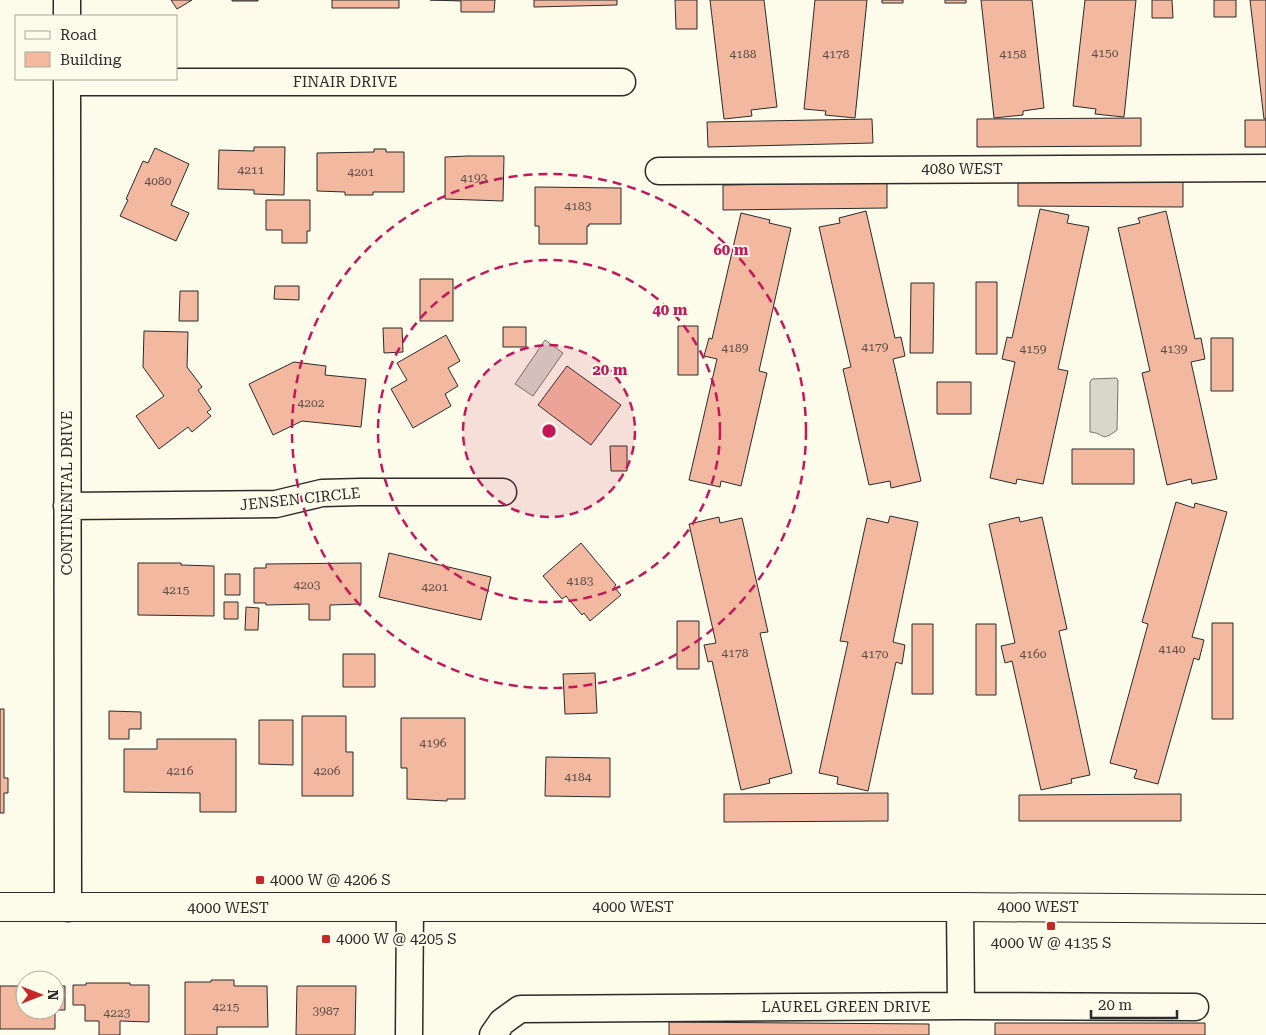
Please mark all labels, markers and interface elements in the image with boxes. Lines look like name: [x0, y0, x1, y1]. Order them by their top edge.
legend: [15, 15, 178, 80]
text: Road: [60, 26, 97, 44]
house number: 4150: [1092, 46, 1119, 60]
house number: 4188: [730, 47, 757, 61]
house number: 4178: [823, 47, 850, 61]
house number: 4158: [1000, 47, 1027, 61]
text: Building: [60, 51, 122, 69]
street label: FINAIR DRIVE: [293, 73, 397, 91]
street label: 4080 WEST: [921, 160, 1003, 178]
house number: 4211: [238, 163, 265, 177]
house number: 4201: [348, 165, 375, 179]
house number: 4193: [461, 171, 488, 185]
house number: 4080: [145, 174, 172, 188]
house number: 4183: [565, 199, 592, 213]
text: 60 m: [713, 241, 749, 259]
text: 40 m: [652, 301, 688, 319]
house number: 4179: [862, 340, 889, 354]
house number: 4189: [722, 341, 749, 355]
house number: 4159: [1020, 342, 1047, 356]
house number: 4139: [1161, 342, 1188, 356]
text: 20 m: [592, 361, 628, 379]
house number: 4202: [298, 396, 325, 410]
street label: CONTINENTAL DRIVE: [58, 411, 76, 575]
centre of rings: [540, 422, 558, 440]
street label: JENSEN CIRCLE: [239, 484, 361, 514]
house number: 4183: [567, 574, 594, 588]
house number: 4203: [294, 578, 321, 592]
house number: 4201: [422, 580, 449, 594]
house number: 4215: [163, 583, 190, 597]
house number: 4140: [1159, 642, 1186, 656]
house number: 4178: [722, 646, 749, 660]
house number: 4170: [862, 647, 889, 661]
house number: 4160: [1020, 647, 1047, 661]
house number: 4196: [420, 736, 447, 750]
house number: 4216: [167, 764, 194, 778]
house number: 4206: [314, 764, 341, 778]
house number: 4184: [565, 770, 592, 784]
place label: 4000 W @ 4206 S: [270, 871, 391, 889]
marker: 4000 W @ 4206 S: [254, 874, 266, 886]
street label: 4000 WEST: [592, 898, 674, 916]
street label: 4000 WEST: [997, 898, 1079, 916]
street label: 4000 WEST: [187, 899, 269, 917]
marker: 4000 W @ 4135 S: [1045, 920, 1057, 932]
place label: 4000 W @ 4205 S: [336, 930, 457, 948]
marker: 4000 W @ 4205 S: [320, 933, 332, 945]
place label: 4000 W @ 4135 S: [991, 934, 1111, 952]
north arrow: [15, 970, 65, 1020]
scale bar: [1091, 988, 1177, 1020]
text: N: [45, 990, 61, 1001]
text: 20 m: [1098, 996, 1133, 1014]
street label: LAUREL GREEN DRIVE: [761, 998, 931, 1016]
house number: 4215: [213, 1000, 240, 1014]
house number: 3987: [313, 1004, 340, 1018]
house number: 4223: [104, 1006, 131, 1020]

